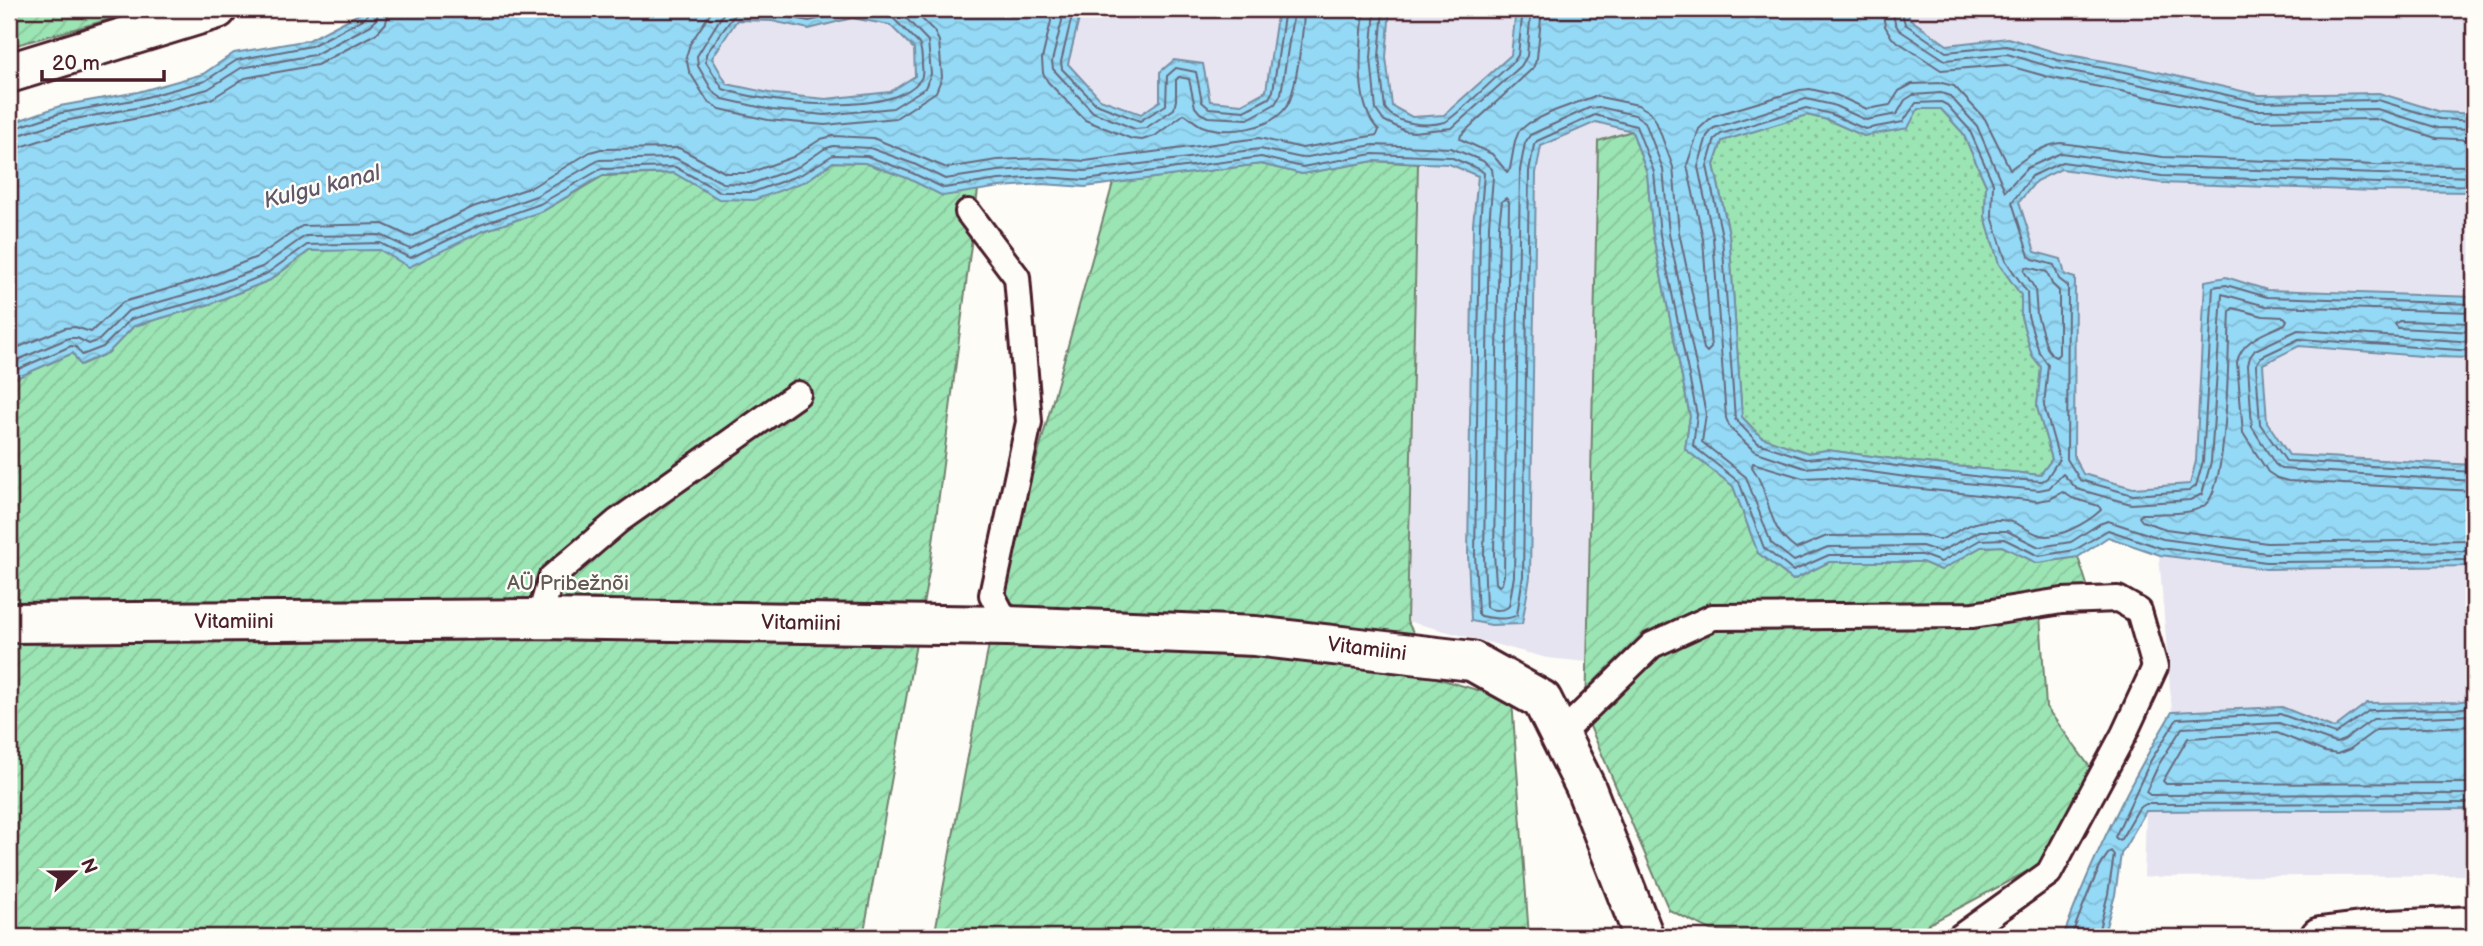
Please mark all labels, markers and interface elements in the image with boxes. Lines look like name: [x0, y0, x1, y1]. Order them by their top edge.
scale bar: [42, 38, 164, 82]
text: 20 m: [52, 51, 100, 76]
water label: Kulgu kanal: [261, 159, 384, 215]
park label: AÜ Pribežnõi: [507, 571, 629, 596]
street label: Vitamiini: [194, 609, 274, 634]
street label: Vitamiini: [761, 610, 841, 636]
street label: Vitamiini: [1326, 632, 1408, 666]
north arrow: [38, 838, 108, 908]
text: N: [75, 855, 102, 877]

